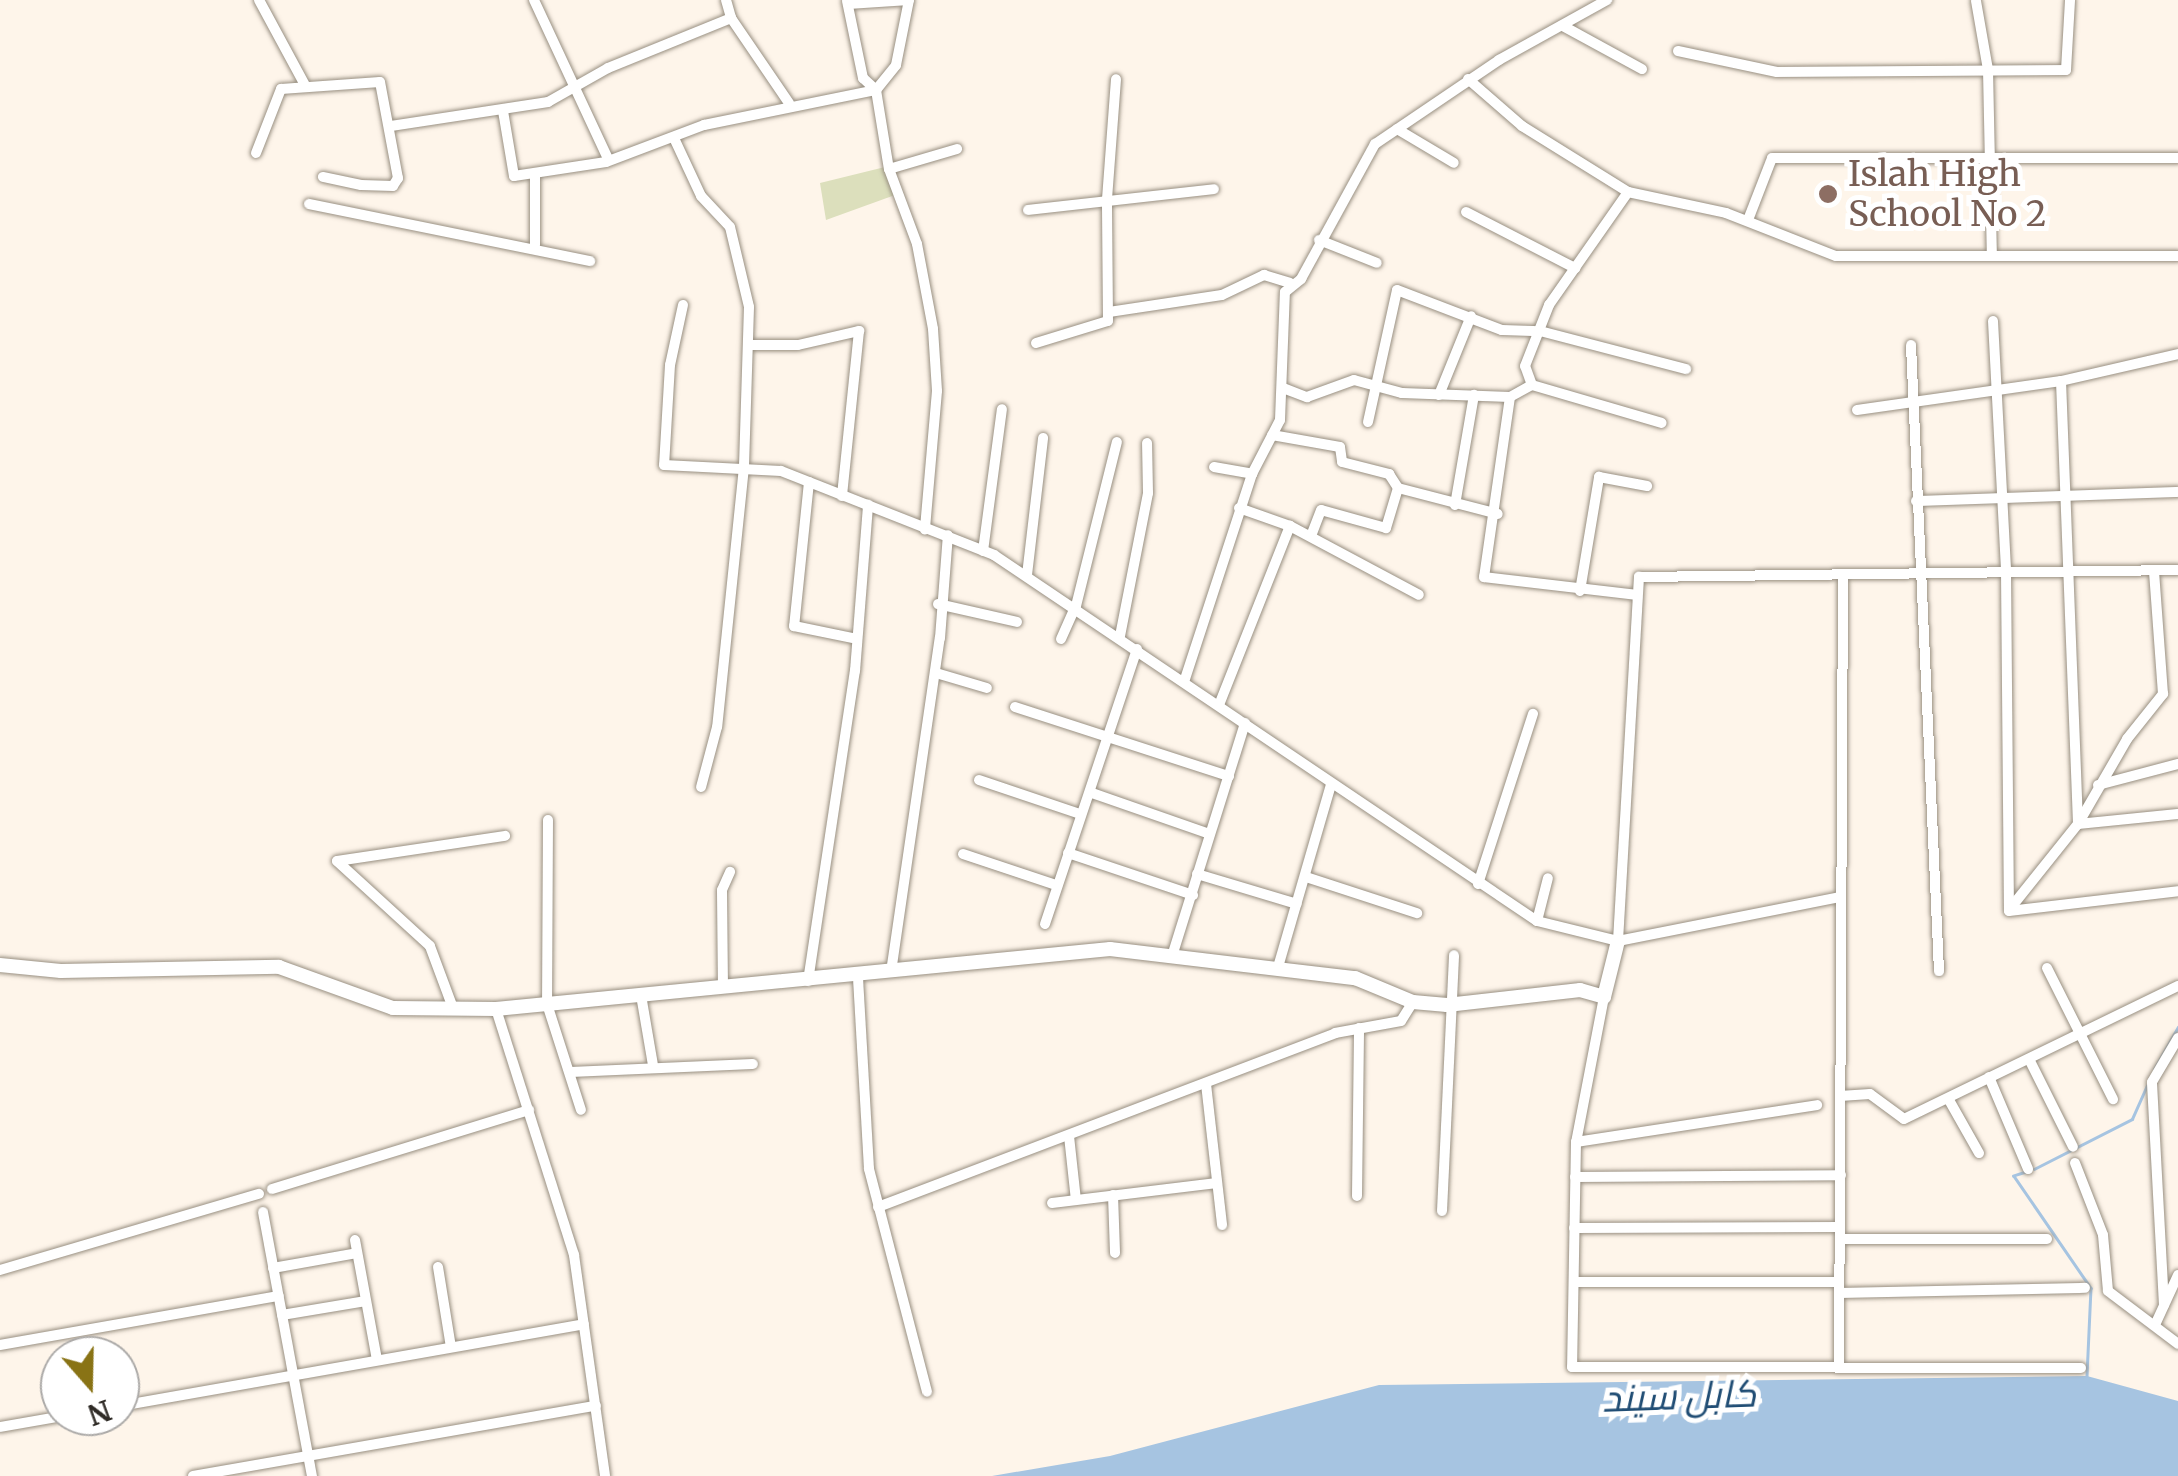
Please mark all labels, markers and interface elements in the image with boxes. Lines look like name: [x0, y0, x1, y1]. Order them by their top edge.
place label: Islah High School No 2: [1848, 153, 2047, 235]
marker: Islah High School No 2: [1817, 183, 1839, 205]
north arrow: [40, 1336, 140, 1436]
water label: کابل سيند: [1601, 1371, 1757, 1421]
text: N: [83, 1392, 116, 1433]

